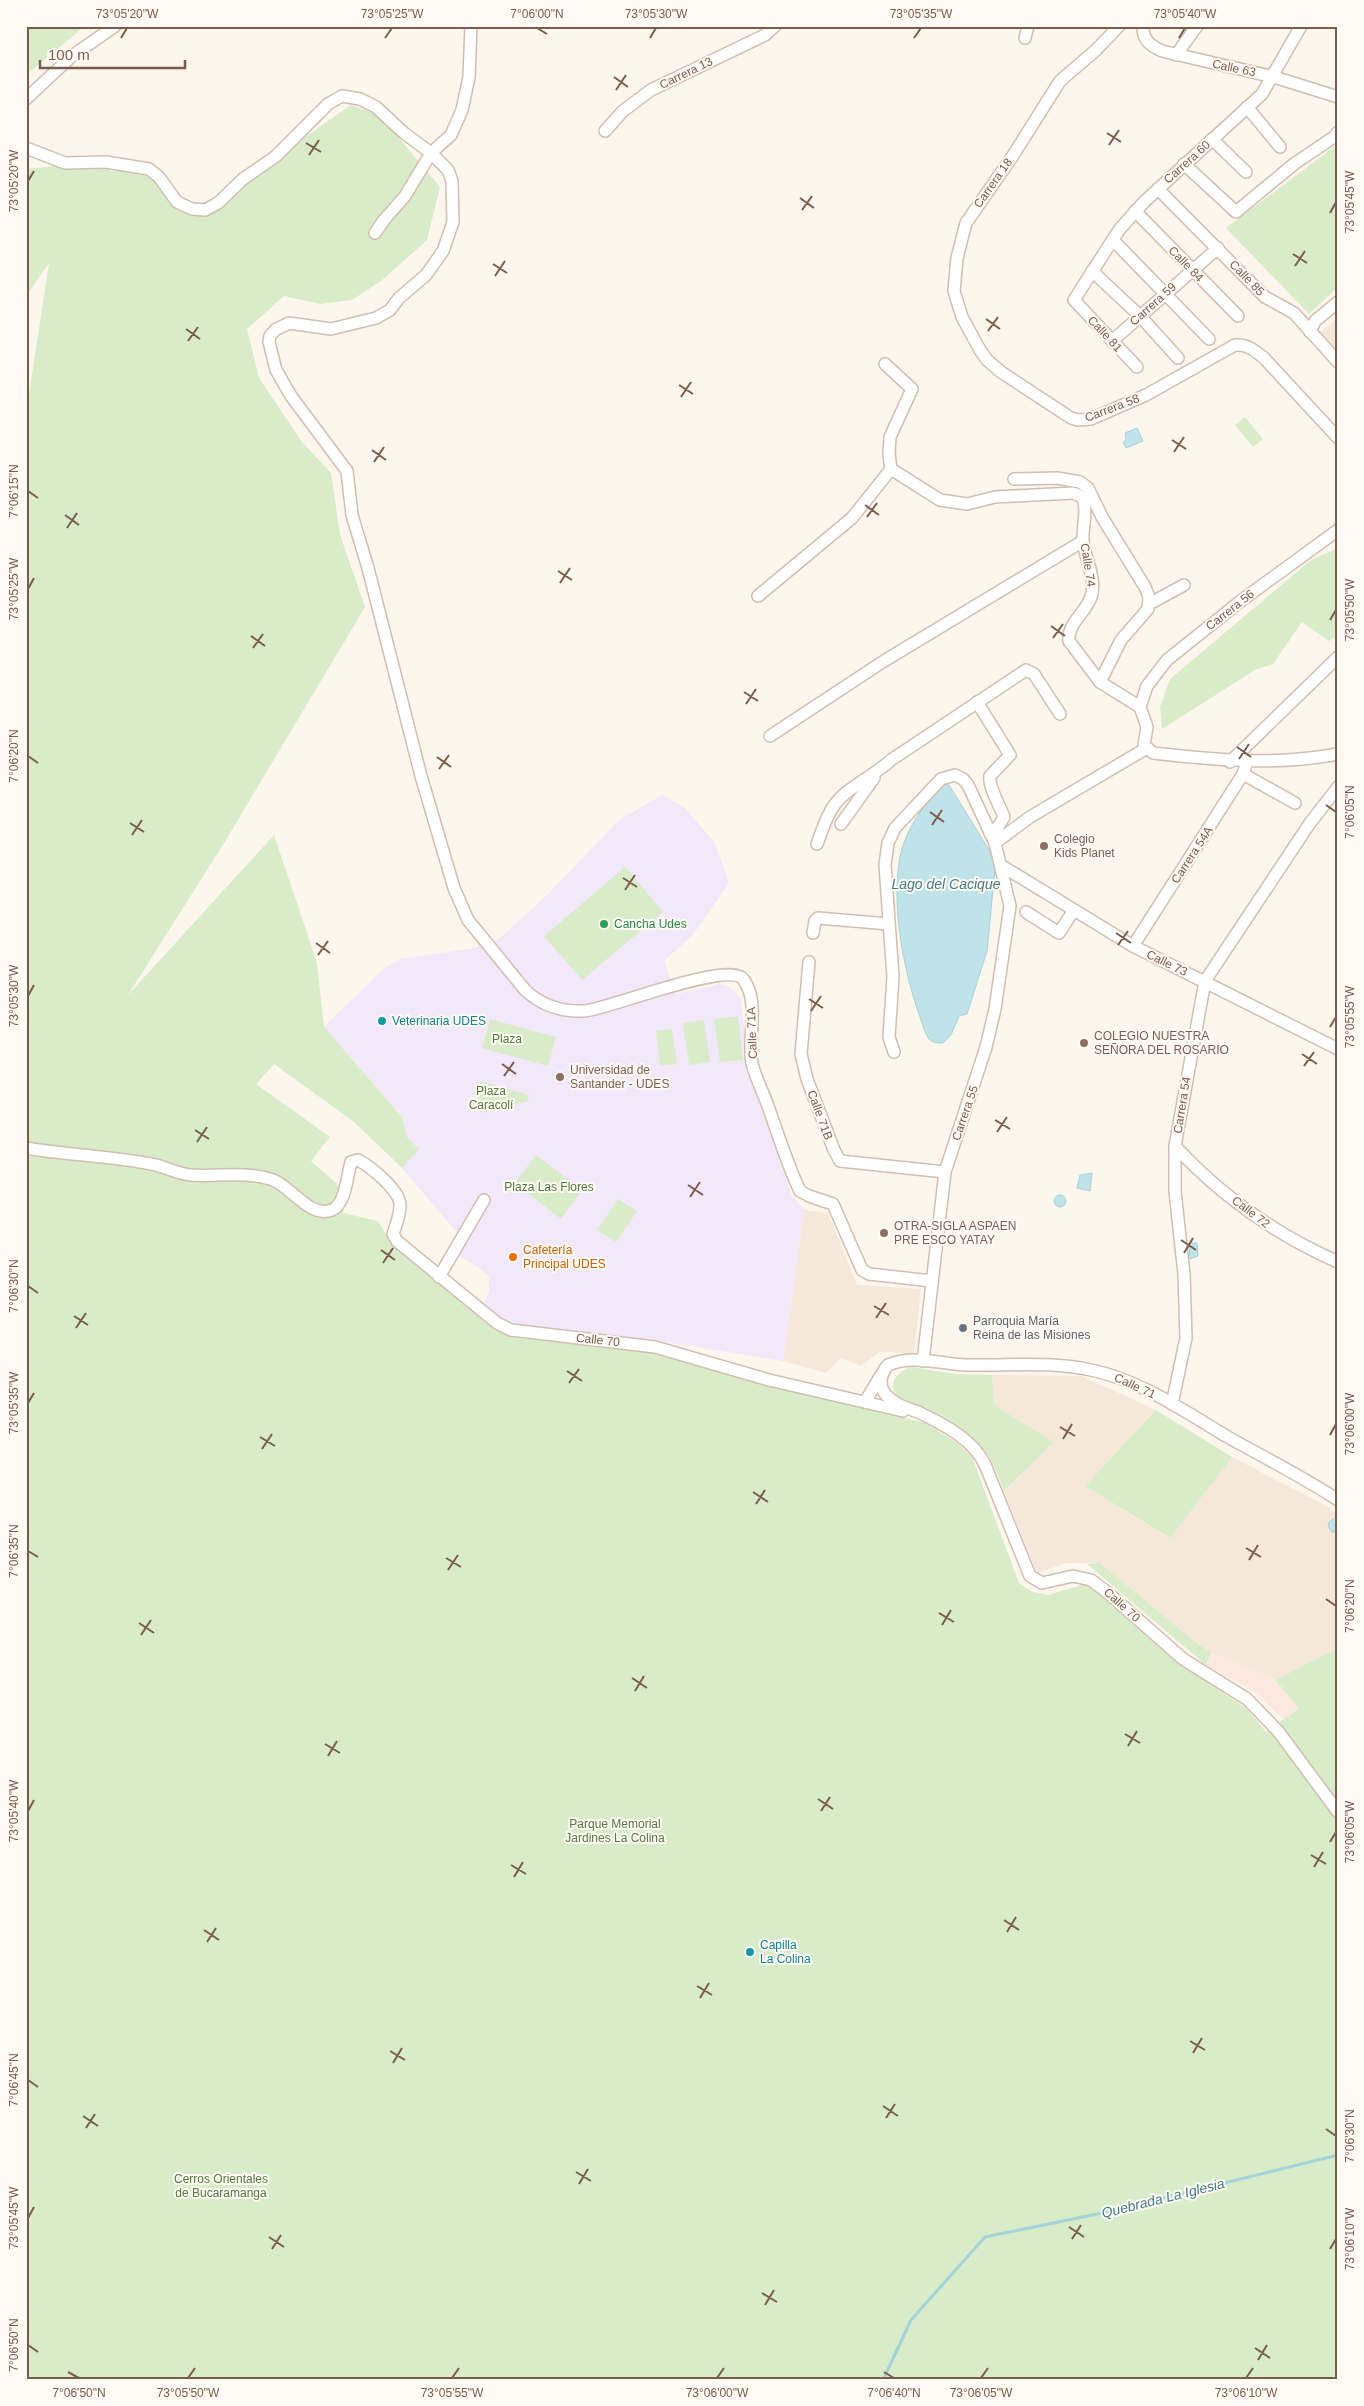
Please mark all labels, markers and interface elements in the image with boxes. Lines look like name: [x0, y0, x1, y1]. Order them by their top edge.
text: 73°05'20"W: [96, 7, 159, 21]
text: 73°05'25"W: [361, 7, 424, 21]
text: 7°06'00"N: [510, 7, 564, 21]
text: 73°05'30"W: [625, 7, 688, 21]
text: 73°05'35"W: [890, 7, 953, 21]
text: 73°05'40"W: [1154, 7, 1217, 21]
scale bar: [40, 38, 185, 70]
text: 100 m: [48, 46, 90, 63]
street label: Carrera 13: [657, 54, 715, 92]
street label: Calle 63: [1211, 57, 1257, 79]
street label: Carrera 60: [1161, 137, 1213, 186]
text: 73°05'20"W: [7, 149, 21, 212]
street label: Carrera 18: [971, 155, 1015, 211]
text: 73°05'45"W: [1343, 170, 1357, 233]
street label: Calle 84: [1166, 243, 1207, 285]
street label: Calle 85: [1227, 257, 1268, 299]
street label: Carrera 59: [1127, 279, 1179, 328]
street label: Calle 81: [1085, 313, 1125, 355]
street label: Carrera 58: [1083, 391, 1142, 425]
text: 7°06'15"N: [7, 464, 21, 518]
street label: Calle 74: [1078, 542, 1098, 588]
text: 73°05'25"W: [7, 557, 21, 620]
text: 73°05'50"W: [1343, 578, 1357, 641]
street label: Carrera 56: [1203, 587, 1257, 633]
text: 7°06'20"N: [7, 729, 21, 783]
text: 7°06'05"N: [1343, 785, 1357, 839]
street label: Carrera 54A: [1168, 824, 1216, 886]
place label: Colegio Kids Planet: [1054, 832, 1115, 860]
marker: Colegio Kids Planet: [1038, 840, 1050, 852]
water label: Lago del Cacique: [892, 876, 1001, 892]
place label: Cancha Udes: [614, 917, 687, 931]
marker: Cancha Udes: [598, 918, 610, 930]
street label: Calle 73: [1144, 947, 1190, 979]
text: 73°05'30"W: [7, 964, 21, 1027]
text: 73°05'55"W: [1343, 985, 1357, 1048]
street label: Calle 71A: [744, 1007, 760, 1059]
place label: Veterinaria UDES: [392, 1014, 486, 1028]
marker: Veterinaria UDES: [376, 1015, 388, 1027]
place label: COLEGIO NUESTRA SEÑORA DEL ROSARIO: [1094, 1029, 1229, 1057]
park label: Plaza: [492, 1032, 522, 1046]
marker: COLEGIO NUESTRA SEÑORA DEL ROSARIO: [1078, 1037, 1090, 1049]
place label: Universidad de Santander - UDES: [570, 1063, 669, 1091]
marker: Universidad de Santander - UDES: [554, 1071, 566, 1083]
street label: Carrera 54: [1171, 1075, 1193, 1134]
street label: Carrera 55: [949, 1083, 981, 1142]
park label: Plaza Caracolí: [469, 1084, 514, 1112]
street label: Calle 71B: [805, 1088, 835, 1142]
park label: Plaza Las Flores: [504, 1180, 594, 1194]
street label: Calle 72: [1229, 1193, 1273, 1231]
place label: OTRA-SIGLA ASPAEN PRE ESCO YATAY: [894, 1219, 1016, 1247]
marker: OTRA-SIGLA ASPAEN PRE ESCO YATAY: [878, 1227, 890, 1239]
place label: Cafetería Principal UDES: [523, 1243, 606, 1271]
marker: Cafetería Principal UDES: [507, 1251, 519, 1263]
text: 7°06'30"N: [7, 1259, 21, 1313]
place label: Parroquia María Reina de las Misiones: [973, 1314, 1090, 1342]
marker: Parroquia María Reina de las Misiones: [957, 1322, 969, 1334]
street label: Calle 70: [575, 1331, 621, 1349]
street label: Calle 71: [1112, 1370, 1158, 1402]
text: 73°05'35"W: [7, 1371, 21, 1434]
text: 73°06'00"W: [1343, 1392, 1357, 1455]
text: 7°06'35"N: [7, 1524, 21, 1578]
text: 7°06'20"N: [1343, 1579, 1357, 1633]
street label: Calle 70: [1101, 1585, 1143, 1625]
text: 73°05'40"W: [7, 1779, 21, 1842]
text: 73°06'05"W: [1343, 1800, 1357, 1863]
park label: Parque Memorial Jardines La Colina: [565, 1817, 665, 1845]
place label: Capilla La Colina: [760, 1938, 811, 1966]
marker: Capilla La Colina: [744, 1946, 756, 1958]
text: 7°06'45"N: [7, 2053, 21, 2107]
text: 7°06'30"N: [1343, 2109, 1357, 2163]
park label: Cerros Orientales de Bucaramanga: [174, 2172, 268, 2200]
water label: Quebrada La Iglesia: [1100, 2175, 1226, 2221]
text: 73°05'45"W: [7, 2186, 21, 2249]
text: 73°06'10"W: [1343, 2207, 1357, 2270]
text: 7°06'50"N: [7, 2318, 21, 2372]
text: 7°06'50"N: [52, 2386, 106, 2400]
text: 73°05'50"W: [157, 2386, 220, 2400]
text: 73°05'55"W: [421, 2386, 484, 2400]
text: 73°06'00"W: [686, 2386, 749, 2400]
text: 7°06'40"N: [867, 2386, 921, 2400]
text: 73°06'05"W: [950, 2386, 1013, 2400]
text: 73°06'10"W: [1215, 2386, 1278, 2400]

